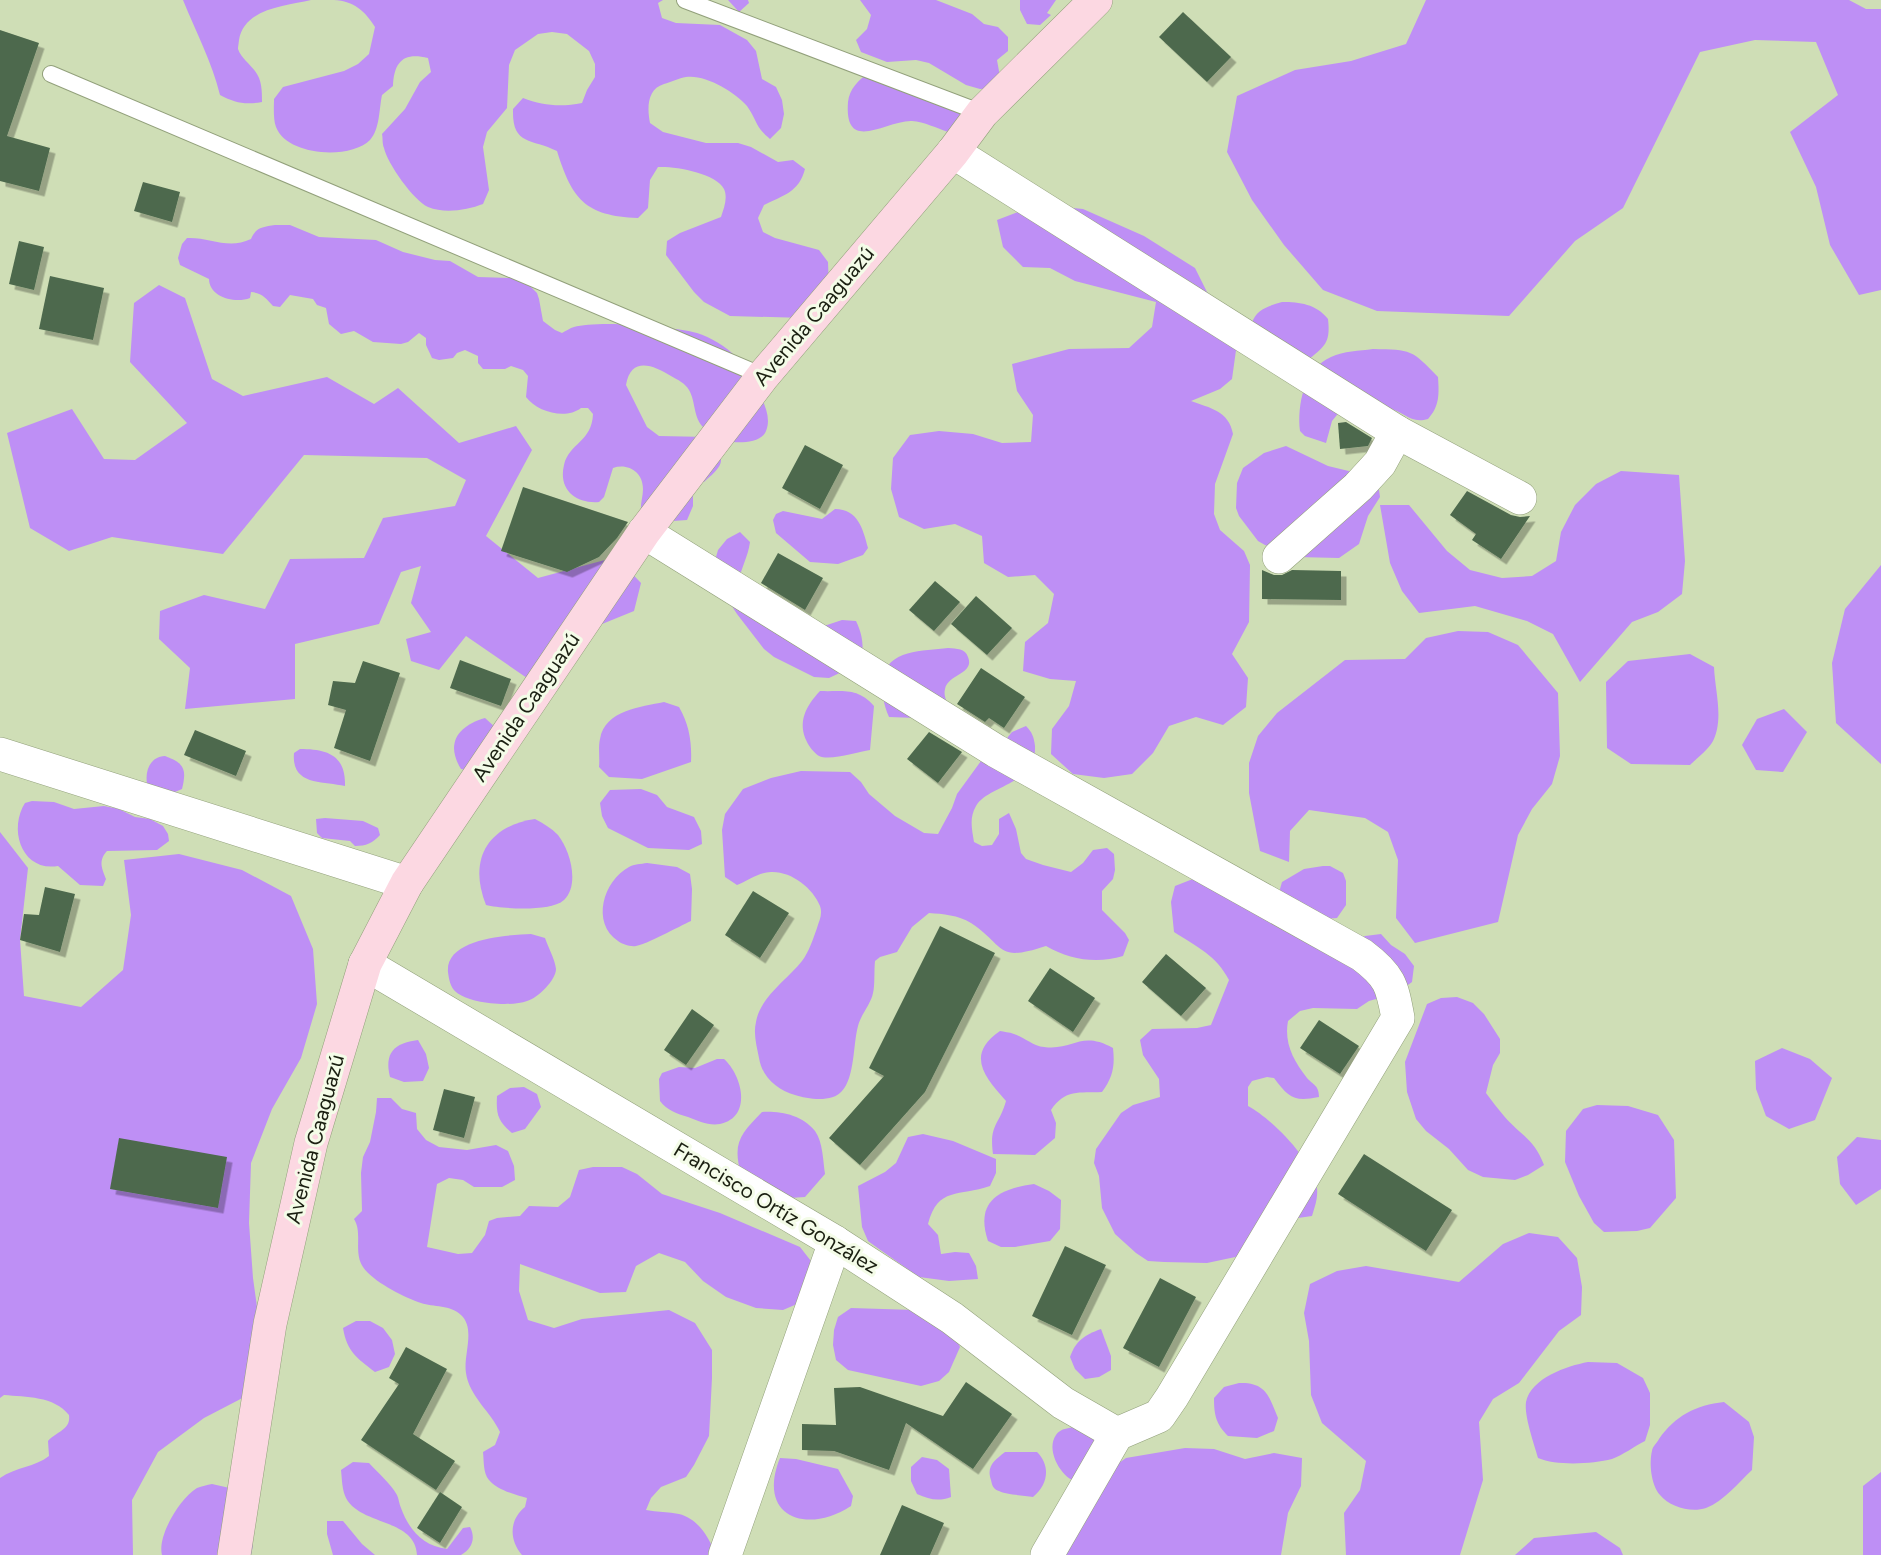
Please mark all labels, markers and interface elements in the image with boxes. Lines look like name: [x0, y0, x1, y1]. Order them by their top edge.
street label: Avenida Caaguazú: [748, 241, 879, 390]
street label: Avenida Caaguazú: [466, 627, 585, 786]
street label: Avenida Caaguazú: [280, 1051, 349, 1226]
street label: Francisco Ortíz González: [669, 1136, 883, 1279]

